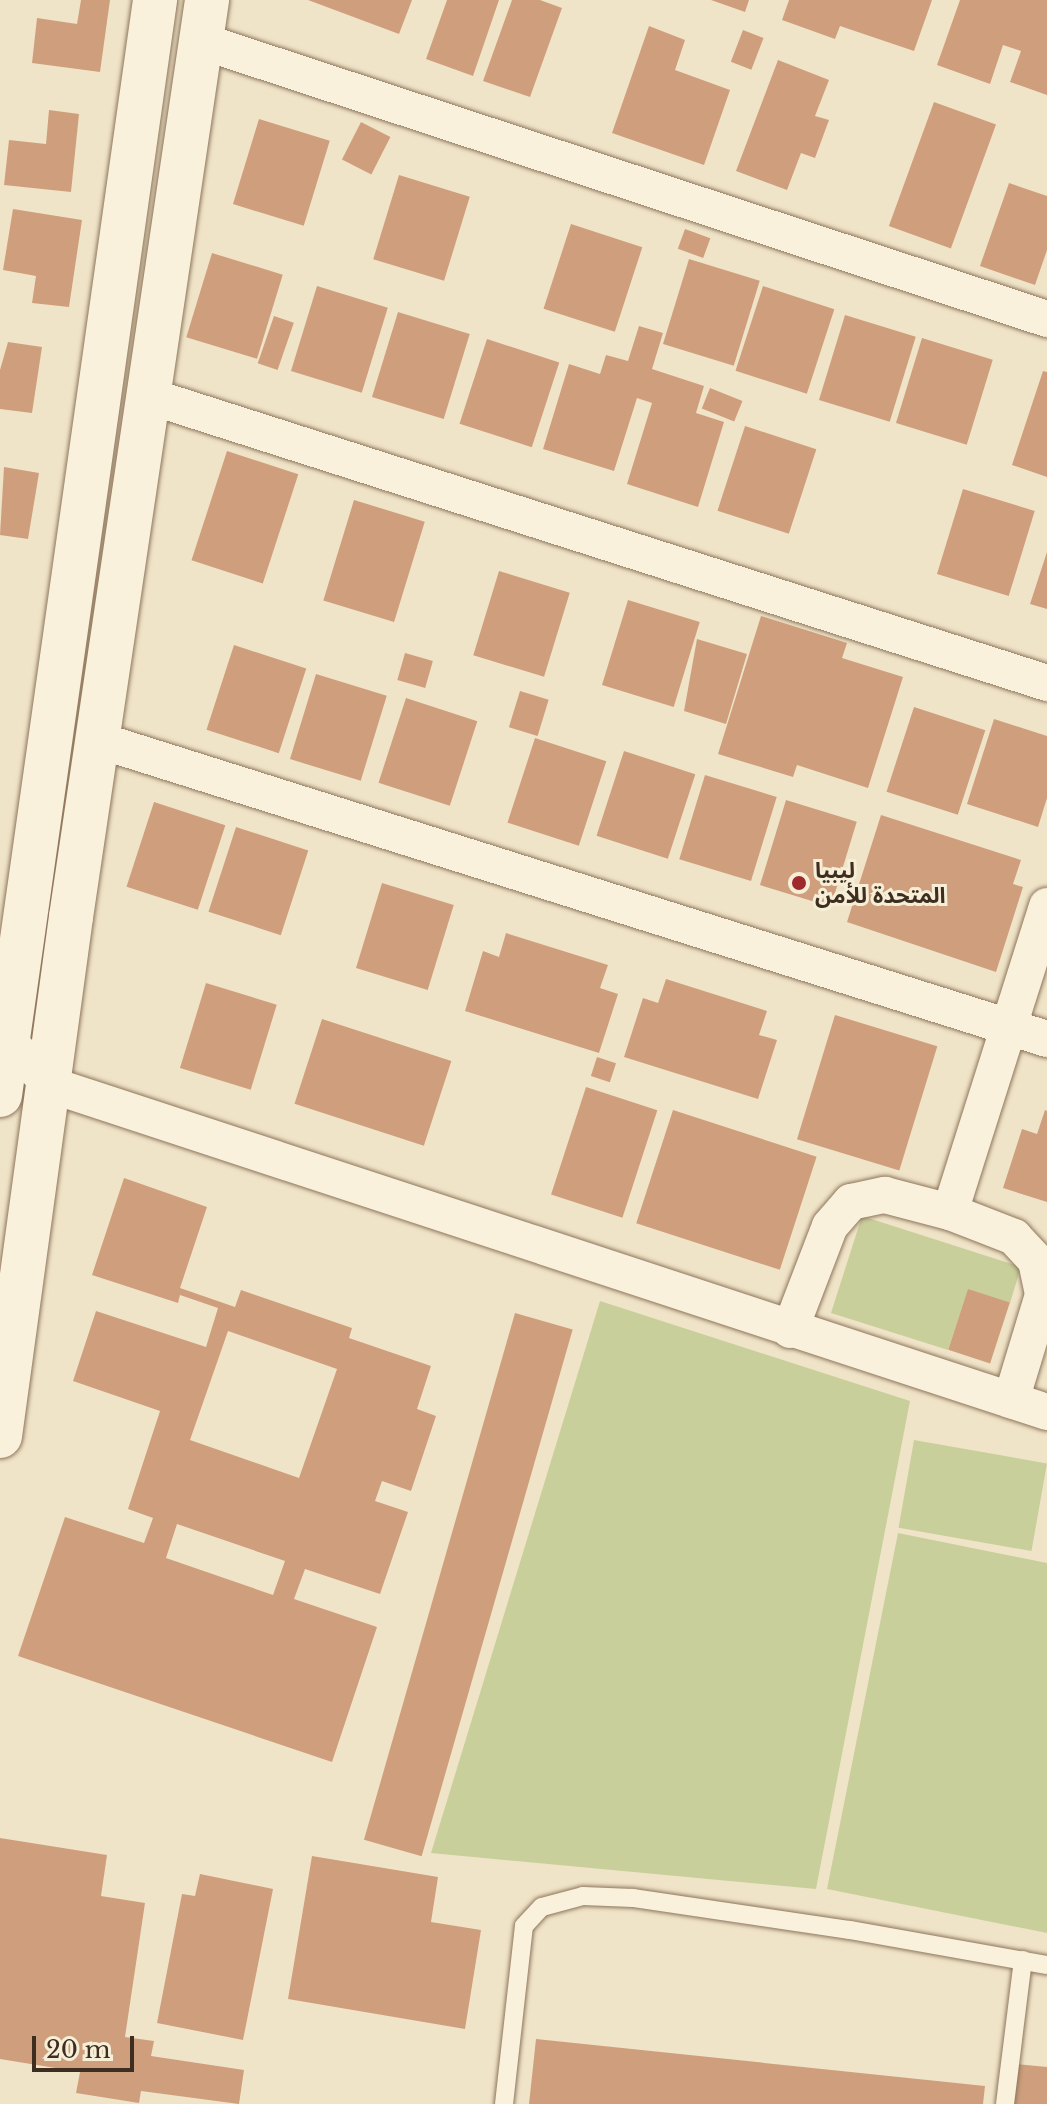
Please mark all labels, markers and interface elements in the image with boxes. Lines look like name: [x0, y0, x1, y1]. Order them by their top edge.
place label: ليبيا المتحدة للأمن: [815, 857, 945, 908]
marker: ليبيا المتحدة للأمن: [790, 874, 808, 892]
scale bar: [36, 2020, 138, 2070]
text: 20 m: [46, 2035, 111, 2064]

